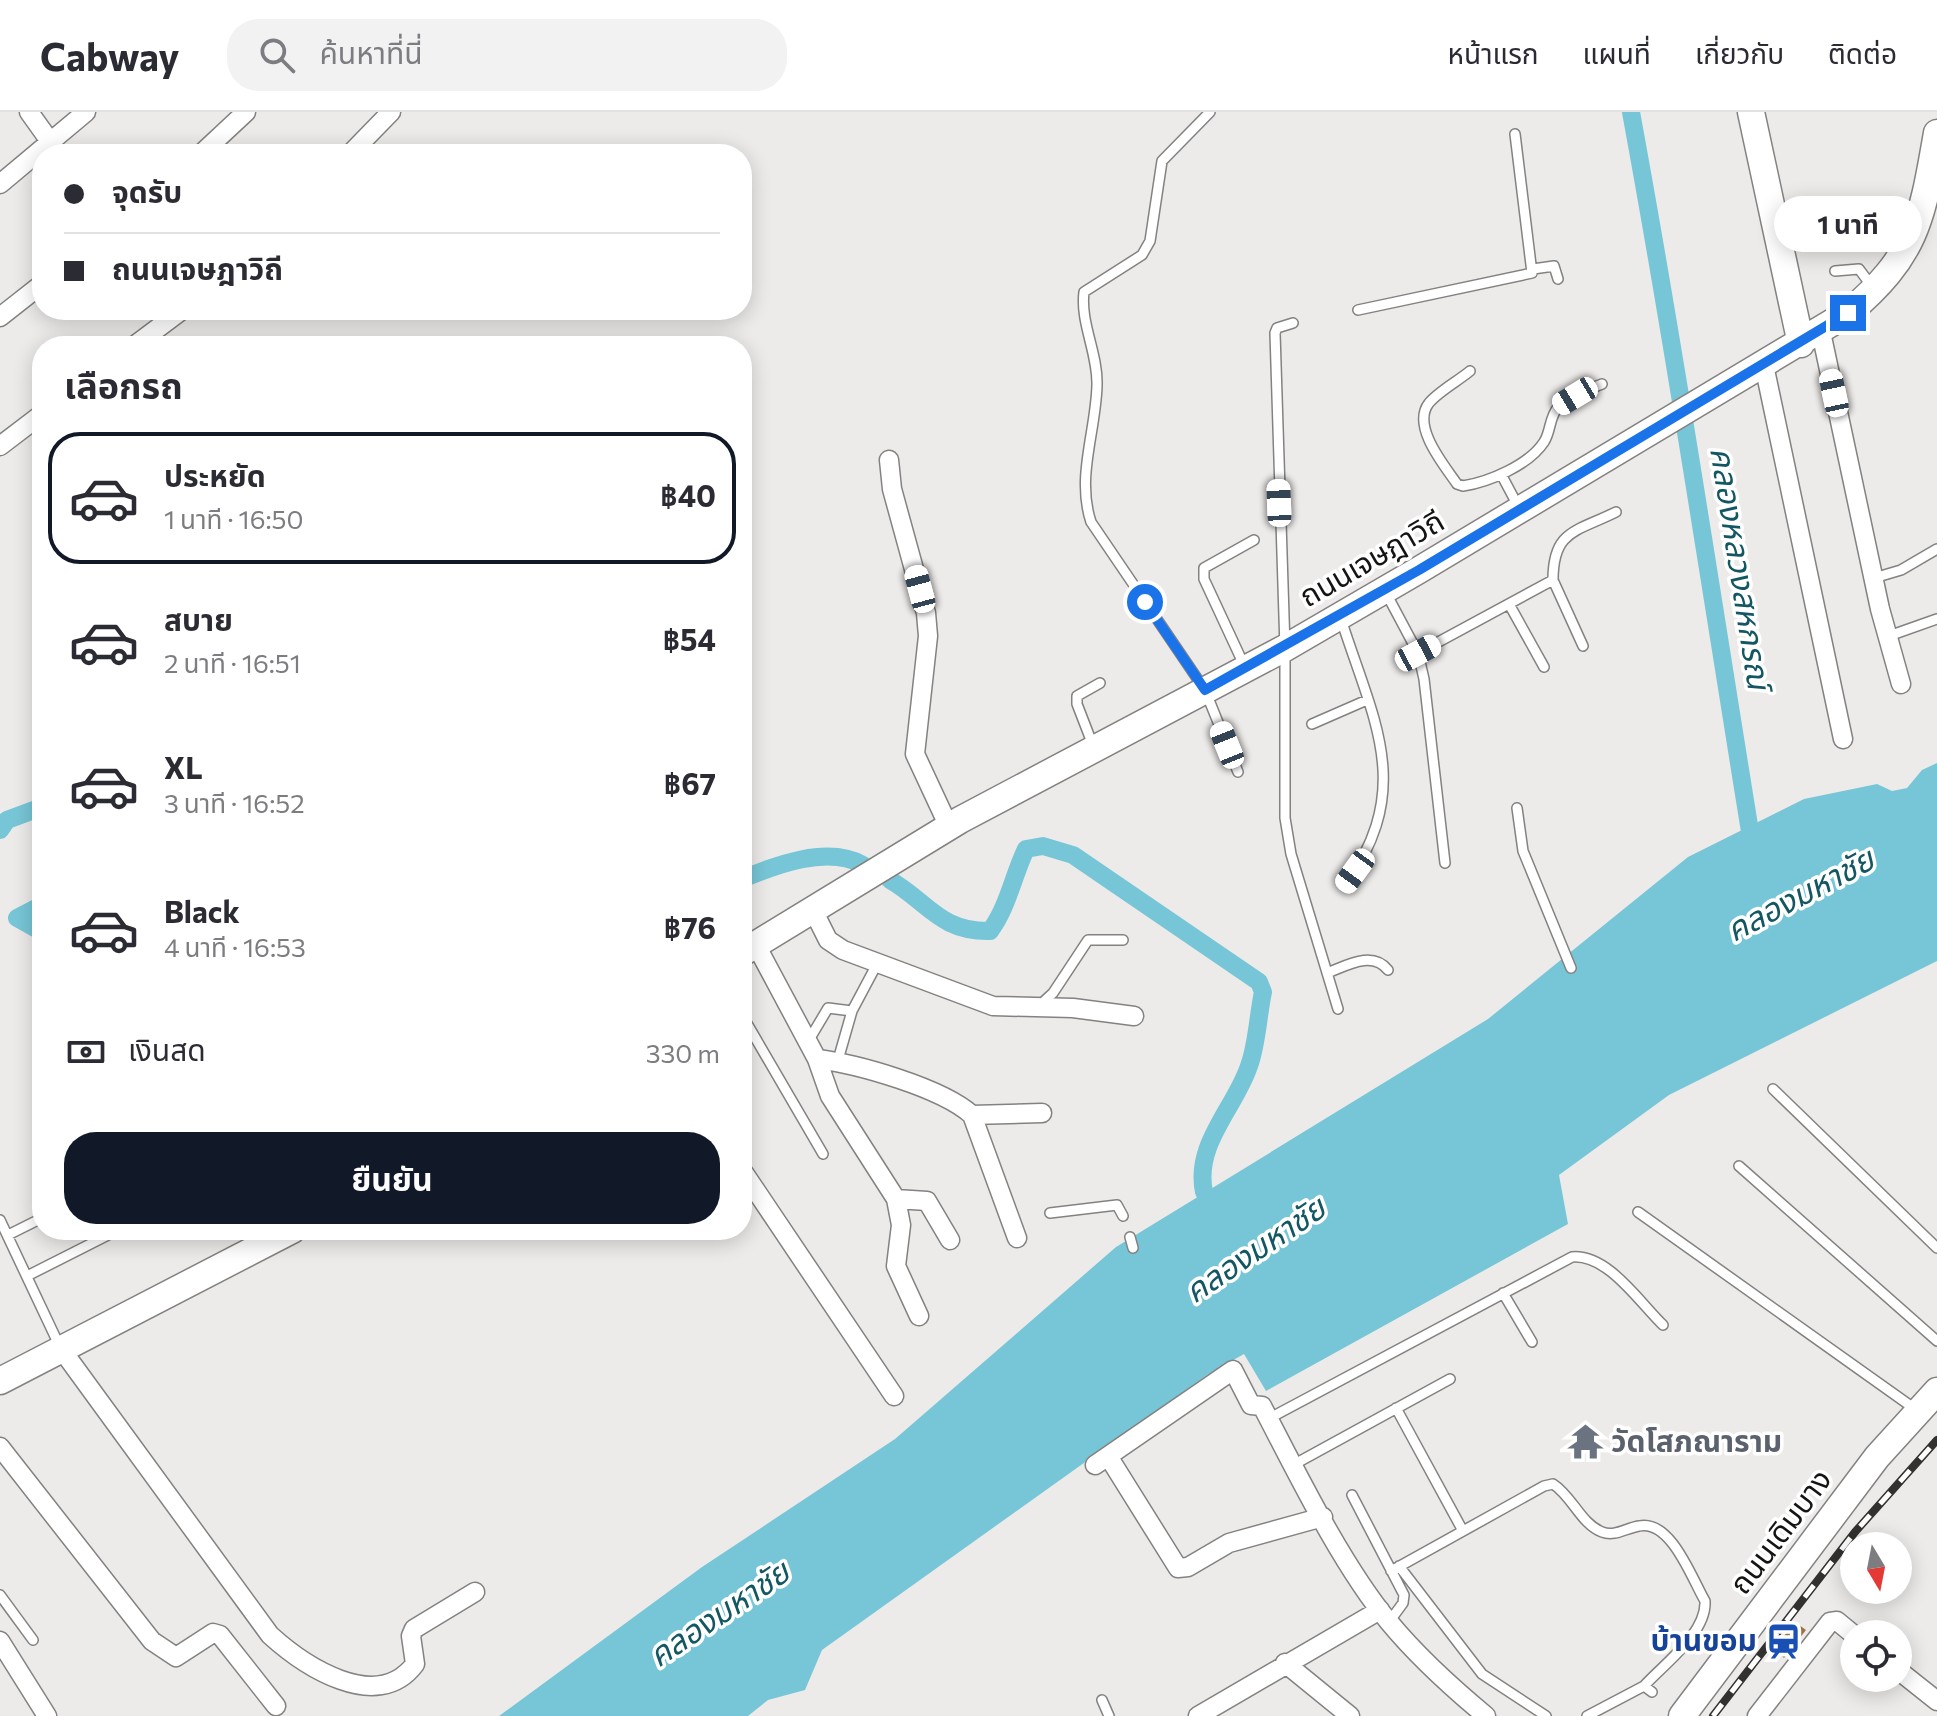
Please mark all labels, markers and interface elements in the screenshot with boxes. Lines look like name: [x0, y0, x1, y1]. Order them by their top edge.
search box: [227, 19, 787, 91]
text: Cabway: [40, 32, 179, 79]
icon: search: [255, 33, 299, 77]
text: ค้นหาที่นี่: [319, 33, 423, 70]
text: หน้าแรก: [1448, 36, 1539, 70]
text: แผนที่: [1583, 36, 1651, 70]
text: เกี่ยวกับ: [1695, 36, 1784, 70]
text: ติดต่อ: [1828, 36, 1897, 70]
text: จุดรับ: [112, 172, 182, 209]
callout: 1 นาที: [1774, 197, 1922, 253]
text: 1 นาที: [1817, 208, 1879, 239]
text: ถนนเจษฎาวิถี: [112, 249, 283, 286]
route end: [1830, 295, 1866, 331]
text: เลือกรถ: [64, 362, 183, 406]
car: [1817, 367, 1851, 419]
car: [1548, 373, 1602, 419]
water label: คลองหลวงสหกรณ์: [1703, 444, 1782, 697]
text: ประหยัด: [164, 456, 266, 493]
icon: car: [68, 462, 140, 534]
text: ฿40: [660, 476, 716, 513]
car: [1266, 479, 1292, 527]
street label: ถนนเจษฎาวิถี: [1292, 501, 1450, 613]
text: 1 นาที · 16:50: [164, 503, 303, 534]
car: [902, 563, 938, 615]
route start: [1127, 584, 1163, 620]
text: สบาย: [164, 600, 233, 637]
icon: car: [68, 606, 140, 678]
text: ฿54: [663, 620, 716, 657]
car: [1391, 631, 1445, 675]
text: 2 นาที · 16:51: [164, 647, 301, 678]
car: [1207, 718, 1247, 772]
text: XL: [164, 748, 203, 785]
icon: car: [68, 750, 140, 822]
text: ฿67: [664, 764, 716, 801]
text: 3 นาที · 16:52: [164, 787, 305, 818]
water label: คลองมหาชัย: [1718, 837, 1882, 949]
car: [1331, 845, 1379, 897]
text: Black: [164, 892, 240, 929]
icon: car: [68, 894, 140, 966]
text: ฿76: [664, 908, 716, 945]
text: 4 นาที · 16:53: [164, 931, 306, 962]
icon: cash: [64, 1030, 108, 1074]
text: เงินสด: [128, 1030, 206, 1067]
text: 330 m: [646, 1037, 720, 1068]
button: ยืนยัน: [64, 1132, 720, 1224]
water label: คลองมหาชัย: [1176, 1185, 1334, 1310]
place label: วัดโสภณาราม: [1611, 1421, 1782, 1458]
temple icon: วัดโสภณาราม: [1566, 1423, 1604, 1461]
street label: ถนนเดิมบาง: [1720, 1461, 1838, 1600]
north arrow: [1840, 1532, 1912, 1604]
map controls: [1840, 1532, 1912, 1692]
water label: คลองมหาชัย: [640, 1549, 798, 1674]
place label: บ้านขอม: [1651, 1620, 1757, 1657]
button: locate: [1840, 1620, 1912, 1692]
station icon: บ้านขอม: [1764, 1622, 1802, 1660]

